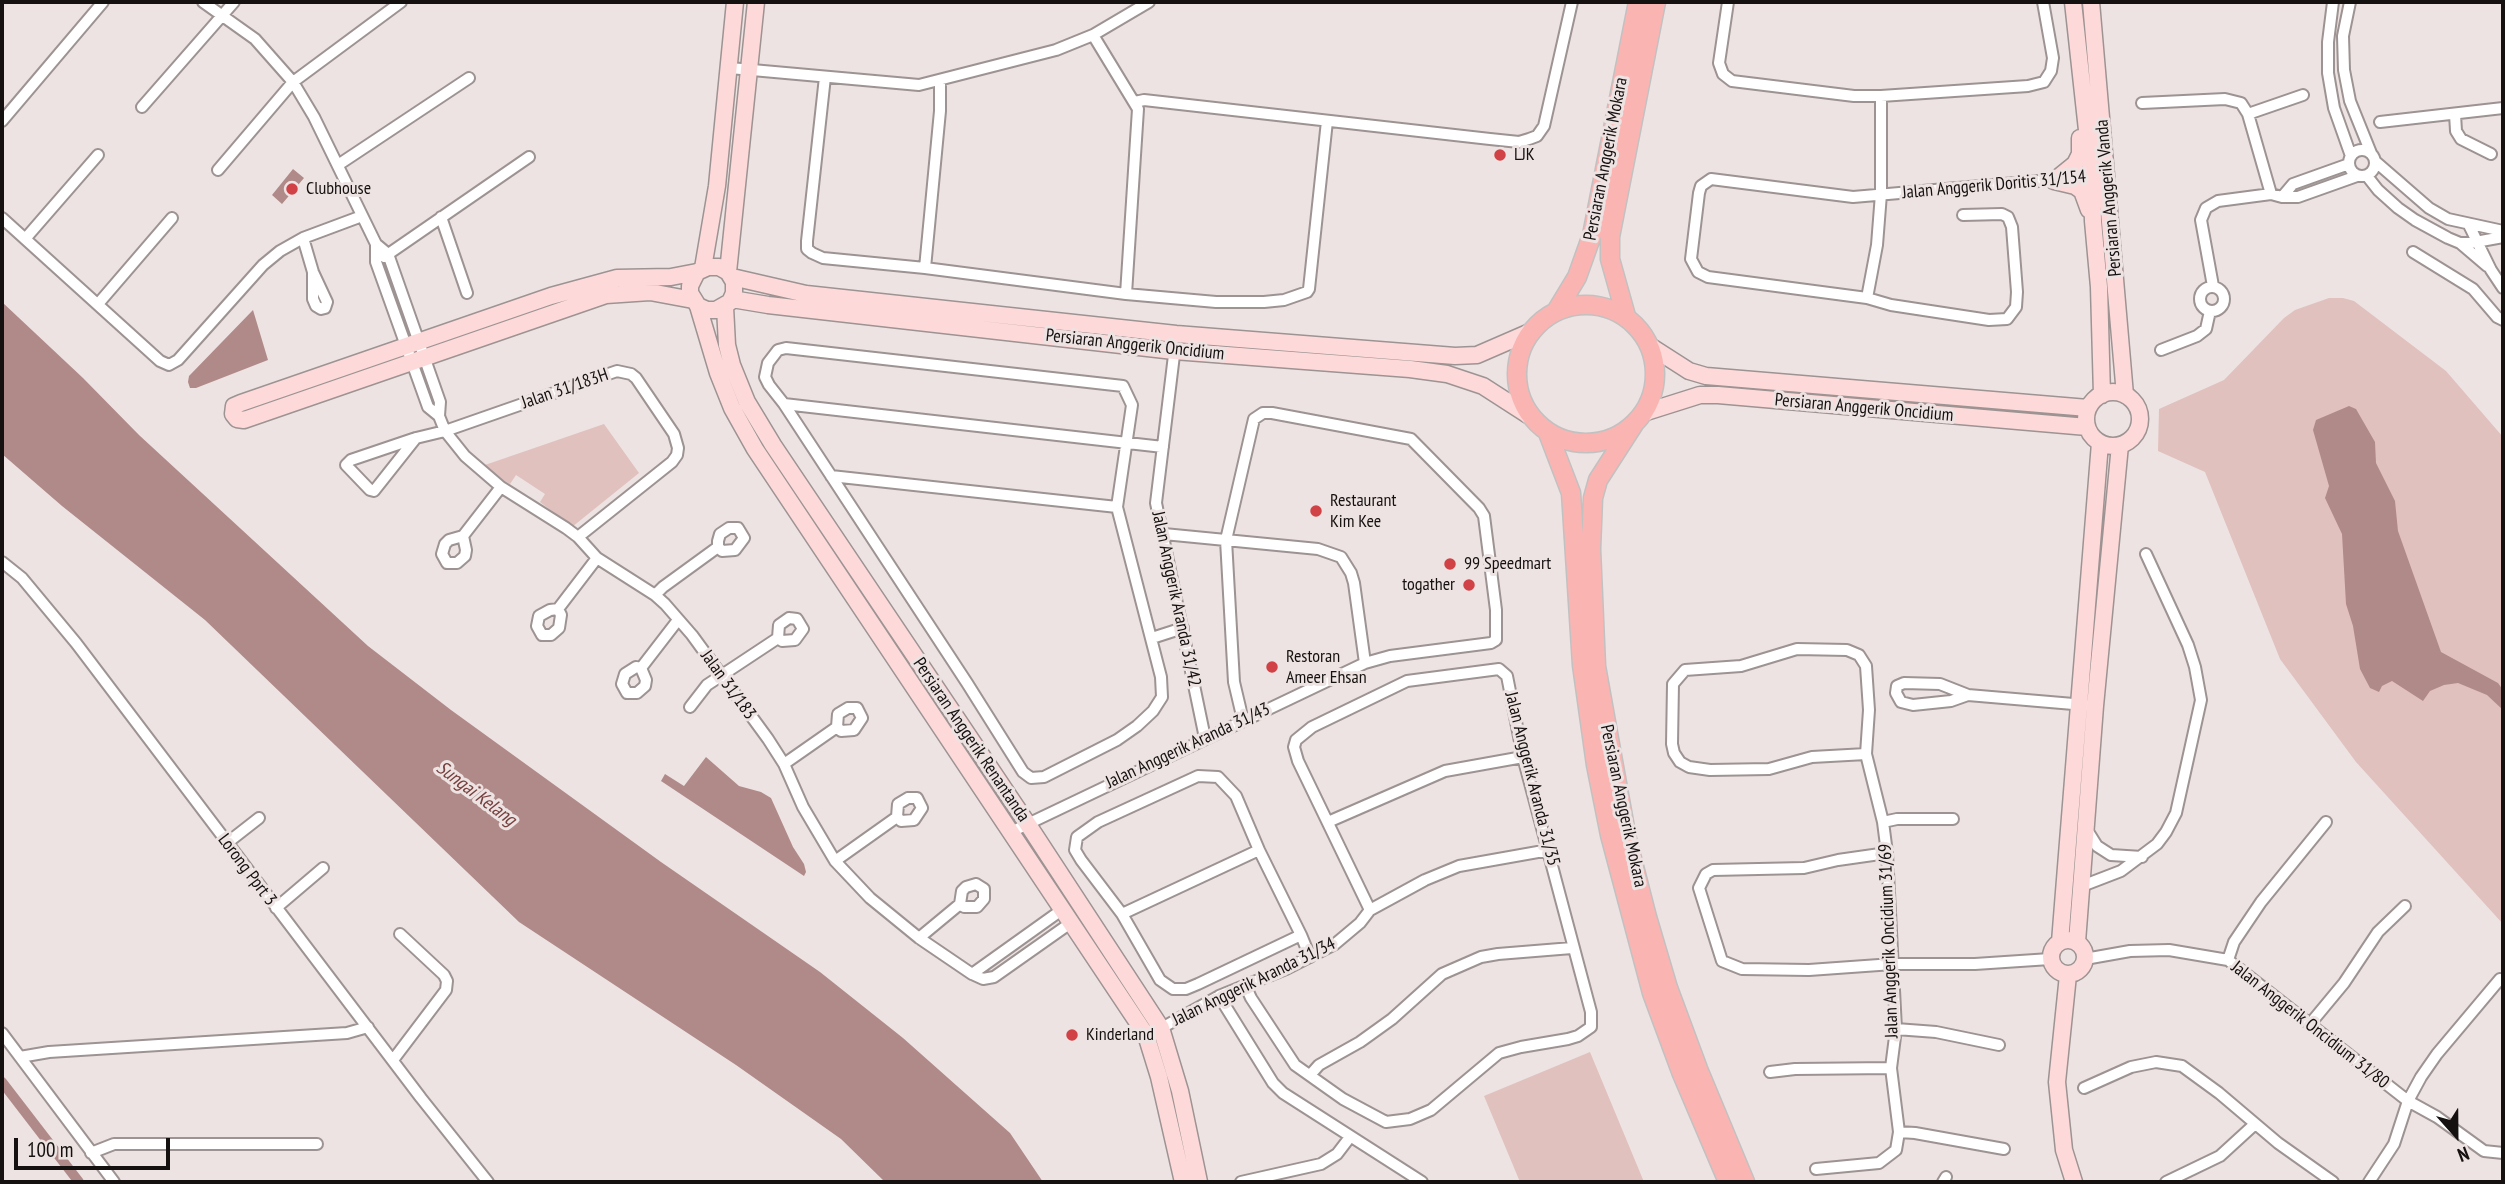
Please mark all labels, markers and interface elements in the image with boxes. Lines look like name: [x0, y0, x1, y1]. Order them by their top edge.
street label: Persiaran Anggerik Mokara: [1580, 76, 1632, 242]
street label: Persiaran Anggerik Vanda: [2091, 118, 2127, 278]
place label: LJK: [1514, 144, 1535, 166]
marker: LJK: [1492, 147, 1508, 163]
street label: Jalan Anggerik Doritis 31/154: [1901, 166, 2087, 204]
place label: Clubhouse: [306, 178, 371, 200]
marker: Clubhouse: [284, 181, 300, 197]
street label: Persiaran Anggerik Oncidium: [1045, 325, 1225, 365]
street label: Jalan 31/183H: [519, 364, 611, 414]
street label: Persiaran Anggerik Oncidium: [1774, 389, 1954, 427]
place label: Restaurant Kim Kee: [1330, 490, 1396, 532]
marker: Restaurant Kim Kee: [1308, 503, 1324, 519]
street label: Jalan Anggerik Aranda 31/42: [1147, 509, 1205, 689]
place label: 99 Speedmart: [1464, 553, 1551, 575]
marker: 99 Speedmart: [1442, 556, 1458, 572]
place label: togather: [1402, 574, 1455, 596]
marker: togather: [1461, 577, 1477, 593]
street label: Jalan 31/183: [696, 646, 760, 724]
place label: Restoran Ameer Ehsan: [1286, 646, 1367, 688]
street label: Persiaran Anggerik Renantanda: [908, 654, 1034, 826]
marker: Restoran Ameer Ehsan: [1264, 659, 1280, 675]
street label: Jalan Anggerik Aranda 31/35: [1500, 690, 1564, 868]
street label: Jalan Anggerik Aranda 31/43: [1102, 698, 1274, 794]
street label: Persiaran Anggerik Mokara: [1595, 723, 1651, 889]
water label: Sungai Kelang: [432, 757, 520, 831]
street label: Lorong Pprt 3: [213, 830, 281, 910]
street label: Jalan Anggerik Oncidium 31/69: [1875, 843, 1903, 1039]
street label: Jalan Anggerik Aranda 31/34: [1169, 933, 1339, 1031]
street label: Jalan Anggerik Oncidium 31/80: [2227, 957, 2393, 1093]
place label: Kinderland: [1086, 1024, 1154, 1046]
marker: Kinderland: [1064, 1027, 1080, 1043]
north arrow: [2421, 1100, 2491, 1170]
scale bar: [18, 1124, 173, 1168]
text: 100 m: [27, 1136, 73, 1163]
text: N: [2454, 1142, 2473, 1168]

